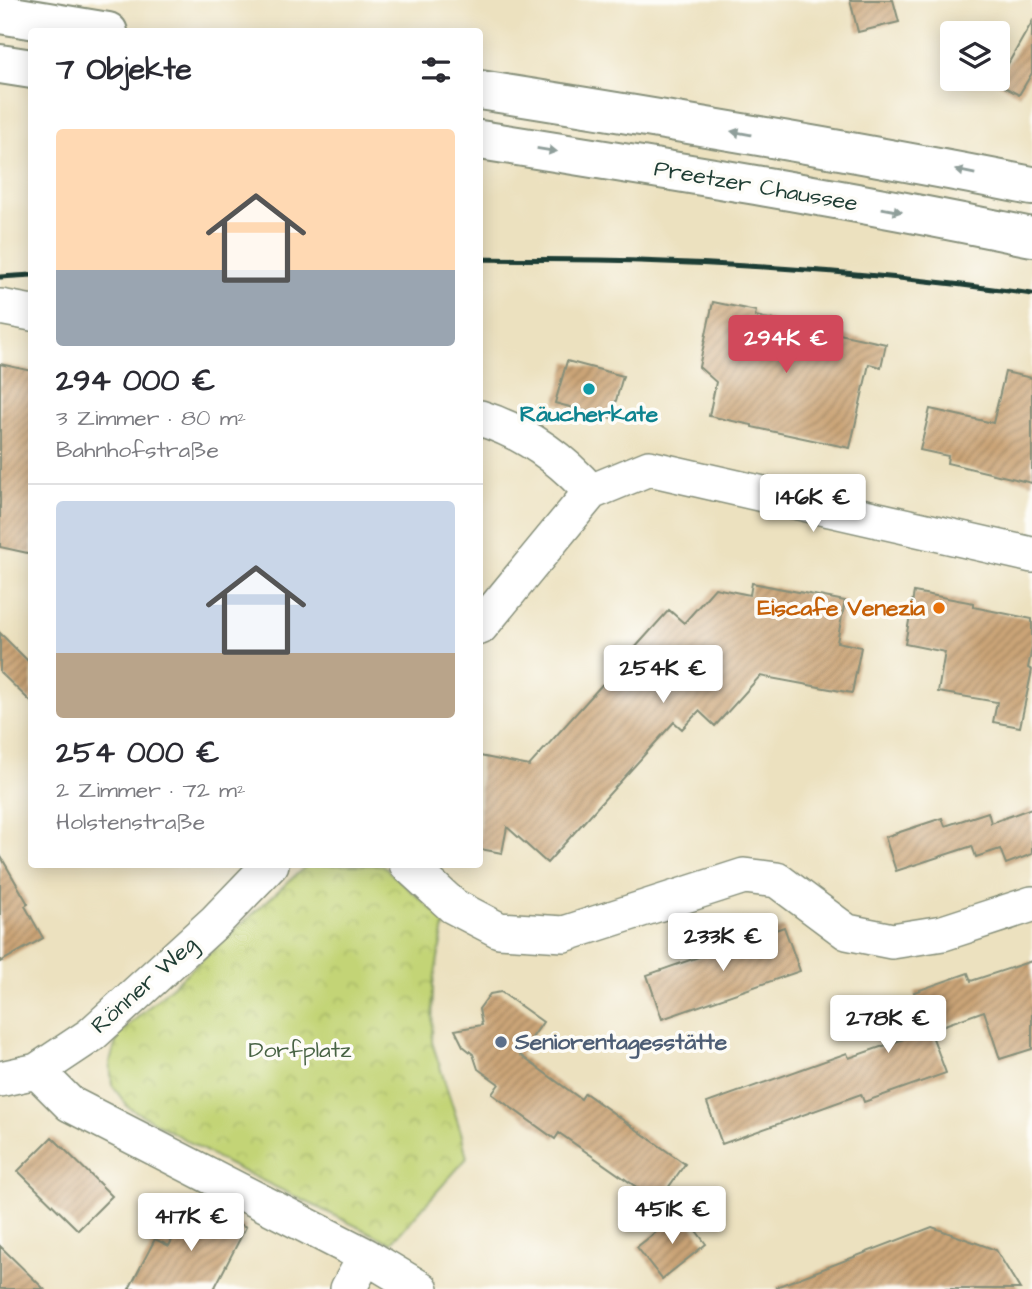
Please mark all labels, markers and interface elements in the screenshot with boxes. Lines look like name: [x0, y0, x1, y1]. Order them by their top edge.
map controls: [940, 21, 1010, 91]
button: layers: [940, 21, 1010, 91]
text: 7 Objekte: [56, 49, 192, 91]
icon: filters: [417, 51, 455, 89]
one-way arrow: [730, 127, 752, 138]
one-way arrow: [536, 145, 558, 156]
street label: Preetzer Chaussee: [652, 152, 860, 220]
one-way arrow: [954, 167, 976, 178]
icon: home: [193, 175, 319, 301]
one-way arrow: [881, 205, 903, 216]
pin: 294K €: [729, 316, 843, 375]
text: 294K €: [744, 322, 828, 354]
text: 294 000 €: [56, 360, 215, 402]
marker: Räucherkate: [581, 381, 597, 397]
place label: Räucherkate: [520, 398, 659, 430]
text: 3 Zimmer · 80 m²: [56, 402, 246, 434]
text: Bahnhofstraße: [56, 434, 219, 466]
pin: 146K €: [756, 475, 870, 534]
text: 146K €: [776, 481, 850, 513]
icon: home: [193, 547, 319, 673]
place label: Eiscafe Venezia: [757, 592, 925, 624]
marker: Eiscafe Venezia: [931, 600, 947, 616]
pin: 254K €: [606, 646, 720, 705]
text: 254K €: [620, 652, 706, 684]
text: 254 000 €: [56, 732, 219, 774]
text: 2 Zimmer · 72 m²: [56, 774, 246, 806]
text: Holstenstraße: [56, 806, 205, 838]
pin: 233K €: [666, 914, 780, 973]
text: 233K €: [684, 920, 762, 952]
street label: Rönner Weg: [84, 929, 205, 1042]
pin: 278K €: [831, 996, 945, 1055]
text: 278K €: [846, 1002, 930, 1034]
place label: Seniorentagesstätte: [514, 1026, 728, 1059]
park label: Dorfplatz: [248, 1034, 352, 1066]
marker: Seniorentagesstätte: [493, 1034, 509, 1050]
pin: 451K €: [615, 1186, 729, 1246]
text: 451K €: [634, 1193, 710, 1225]
pin: 417K €: [134, 1194, 248, 1253]
text: 417K €: [154, 1200, 228, 1232]

